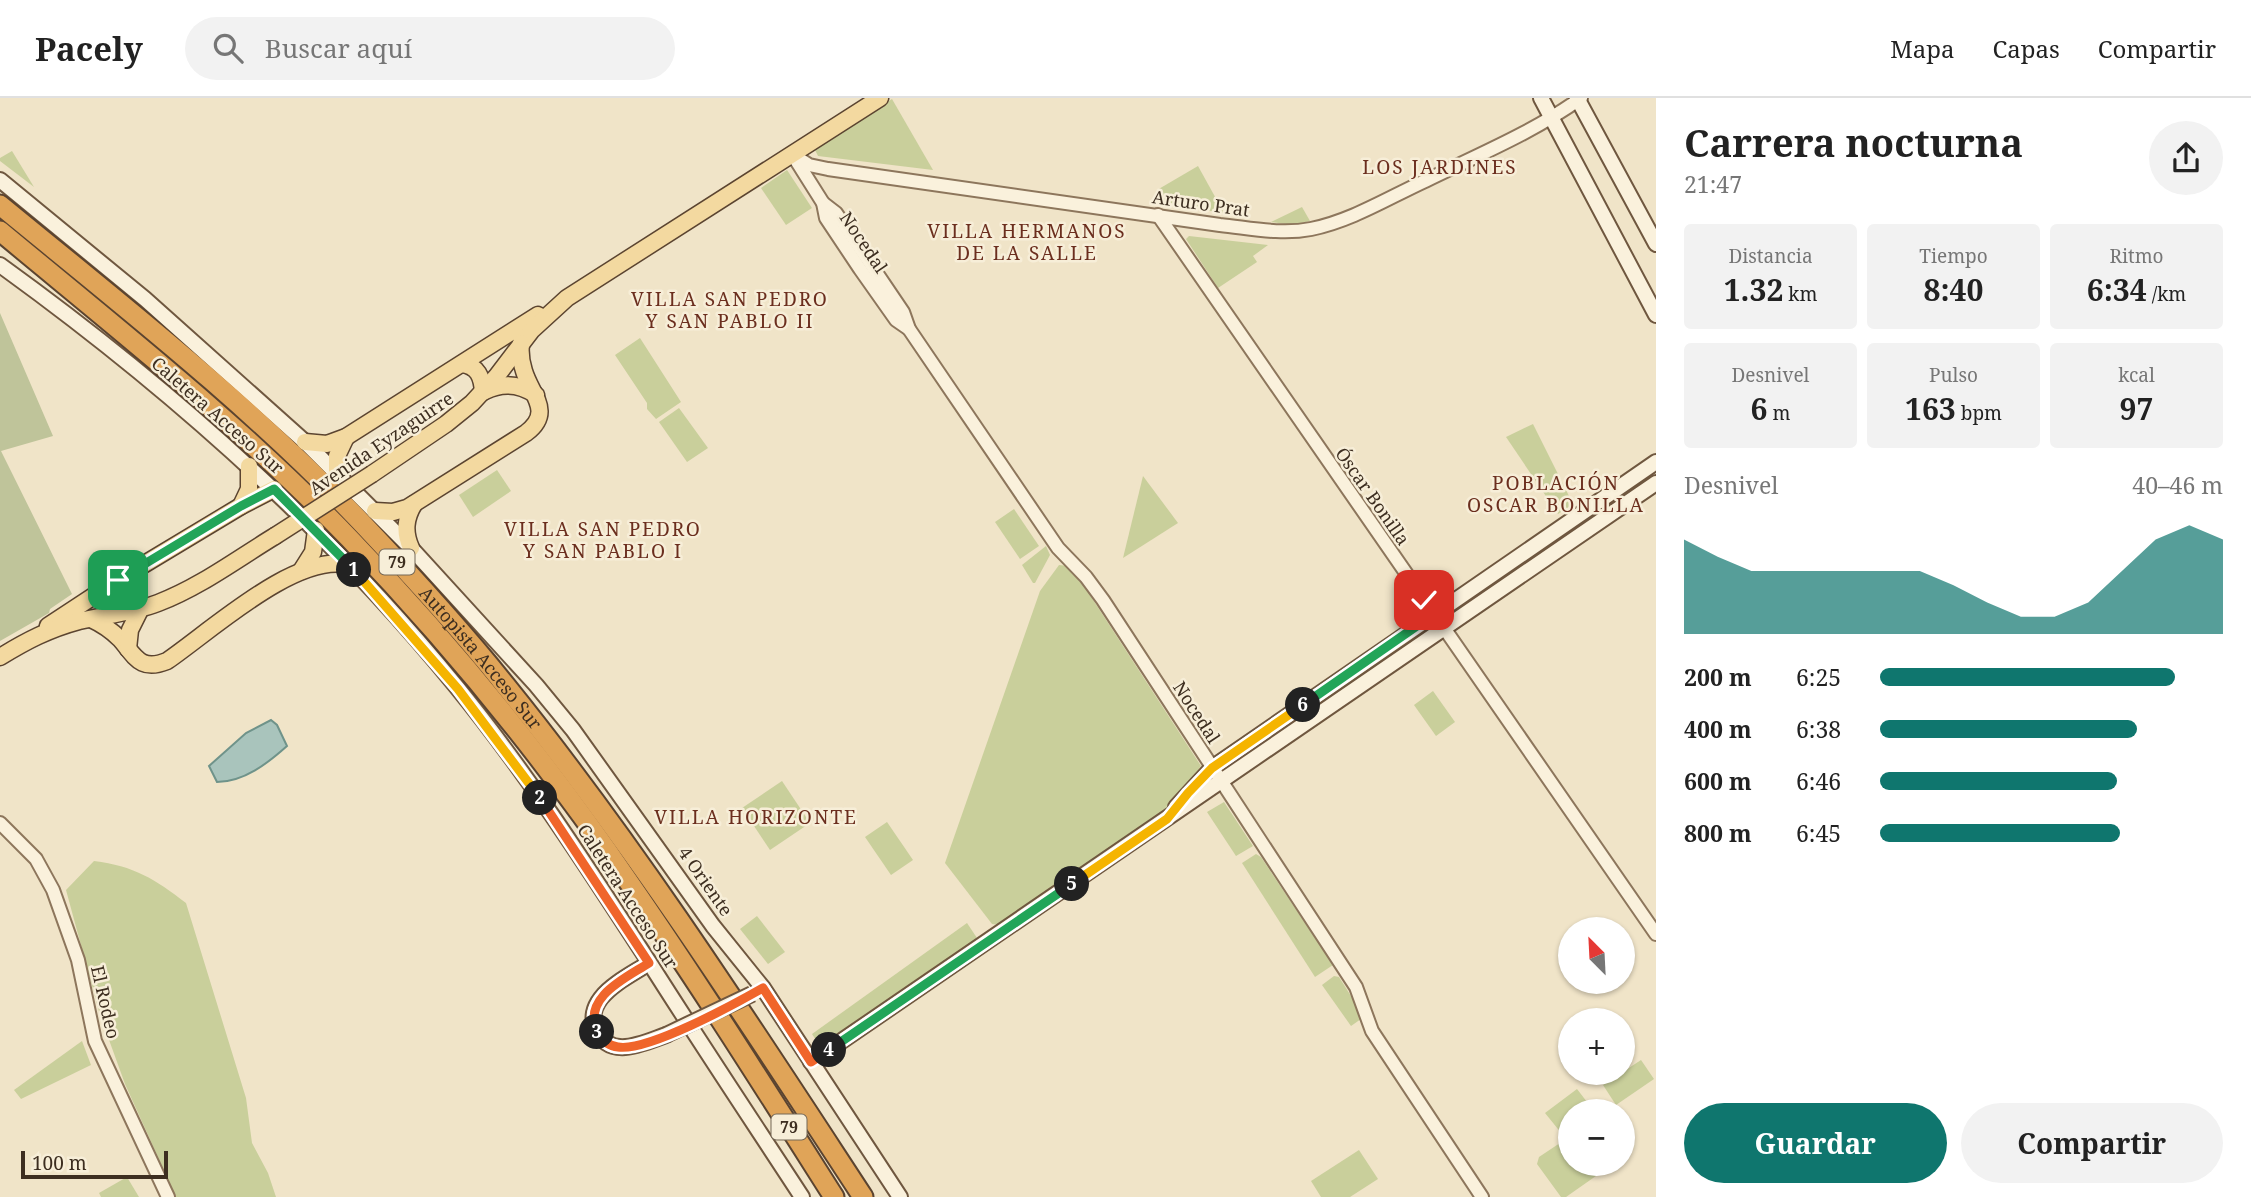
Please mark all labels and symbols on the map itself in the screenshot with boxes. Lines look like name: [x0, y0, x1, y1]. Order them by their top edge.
district label: LOS JARDINES: [1362, 154, 1518, 180]
street label: Arturo Prat: [1151, 184, 1251, 222]
street label: Nocedal: [835, 207, 894, 278]
district label: VILLA HERMANOS DE LA SALLE: [927, 218, 1127, 266]
district label: VILLA SAN PEDRO Y SAN PABLO II: [631, 286, 829, 334]
street label: Caletera Acceso Sur: [147, 351, 290, 479]
street label: Avenida Eyzaguirre: [304, 386, 458, 500]
street label: Óscar Bonilla: [1330, 442, 1416, 550]
district label: POBLACIÓN OSCAR BONILLA: [1467, 470, 1645, 518]
district label: VILLA SAN PEDRO Y SAN PABLO I: [504, 516, 702, 564]
pin: [88, 550, 148, 610]
road number: 79: [380, 550, 414, 575]
pin: 1: [336, 552, 372, 588]
pin: [1394, 570, 1454, 630]
street label: Autopista Acceso Sur: [414, 581, 548, 735]
street label: Nocedal: [1168, 676, 1226, 748]
pin: 6: [1286, 688, 1320, 722]
pin: 2: [522, 780, 558, 816]
district label: VILLA HORIZONTE: [654, 804, 858, 830]
street label: Caletera Acceso Sur: [572, 819, 684, 973]
street label: 4 Oriente: [673, 842, 739, 920]
pin: 5: [1054, 866, 1090, 902]
north arrow: [1558, 917, 1634, 994]
street label: El Rodeo: [86, 963, 126, 1041]
pin: 3: [580, 1014, 614, 1049]
pin: 4: [812, 1032, 846, 1068]
road number: 79: [772, 1114, 806, 1140]
scale bar: [21, 1148, 168, 1180]

